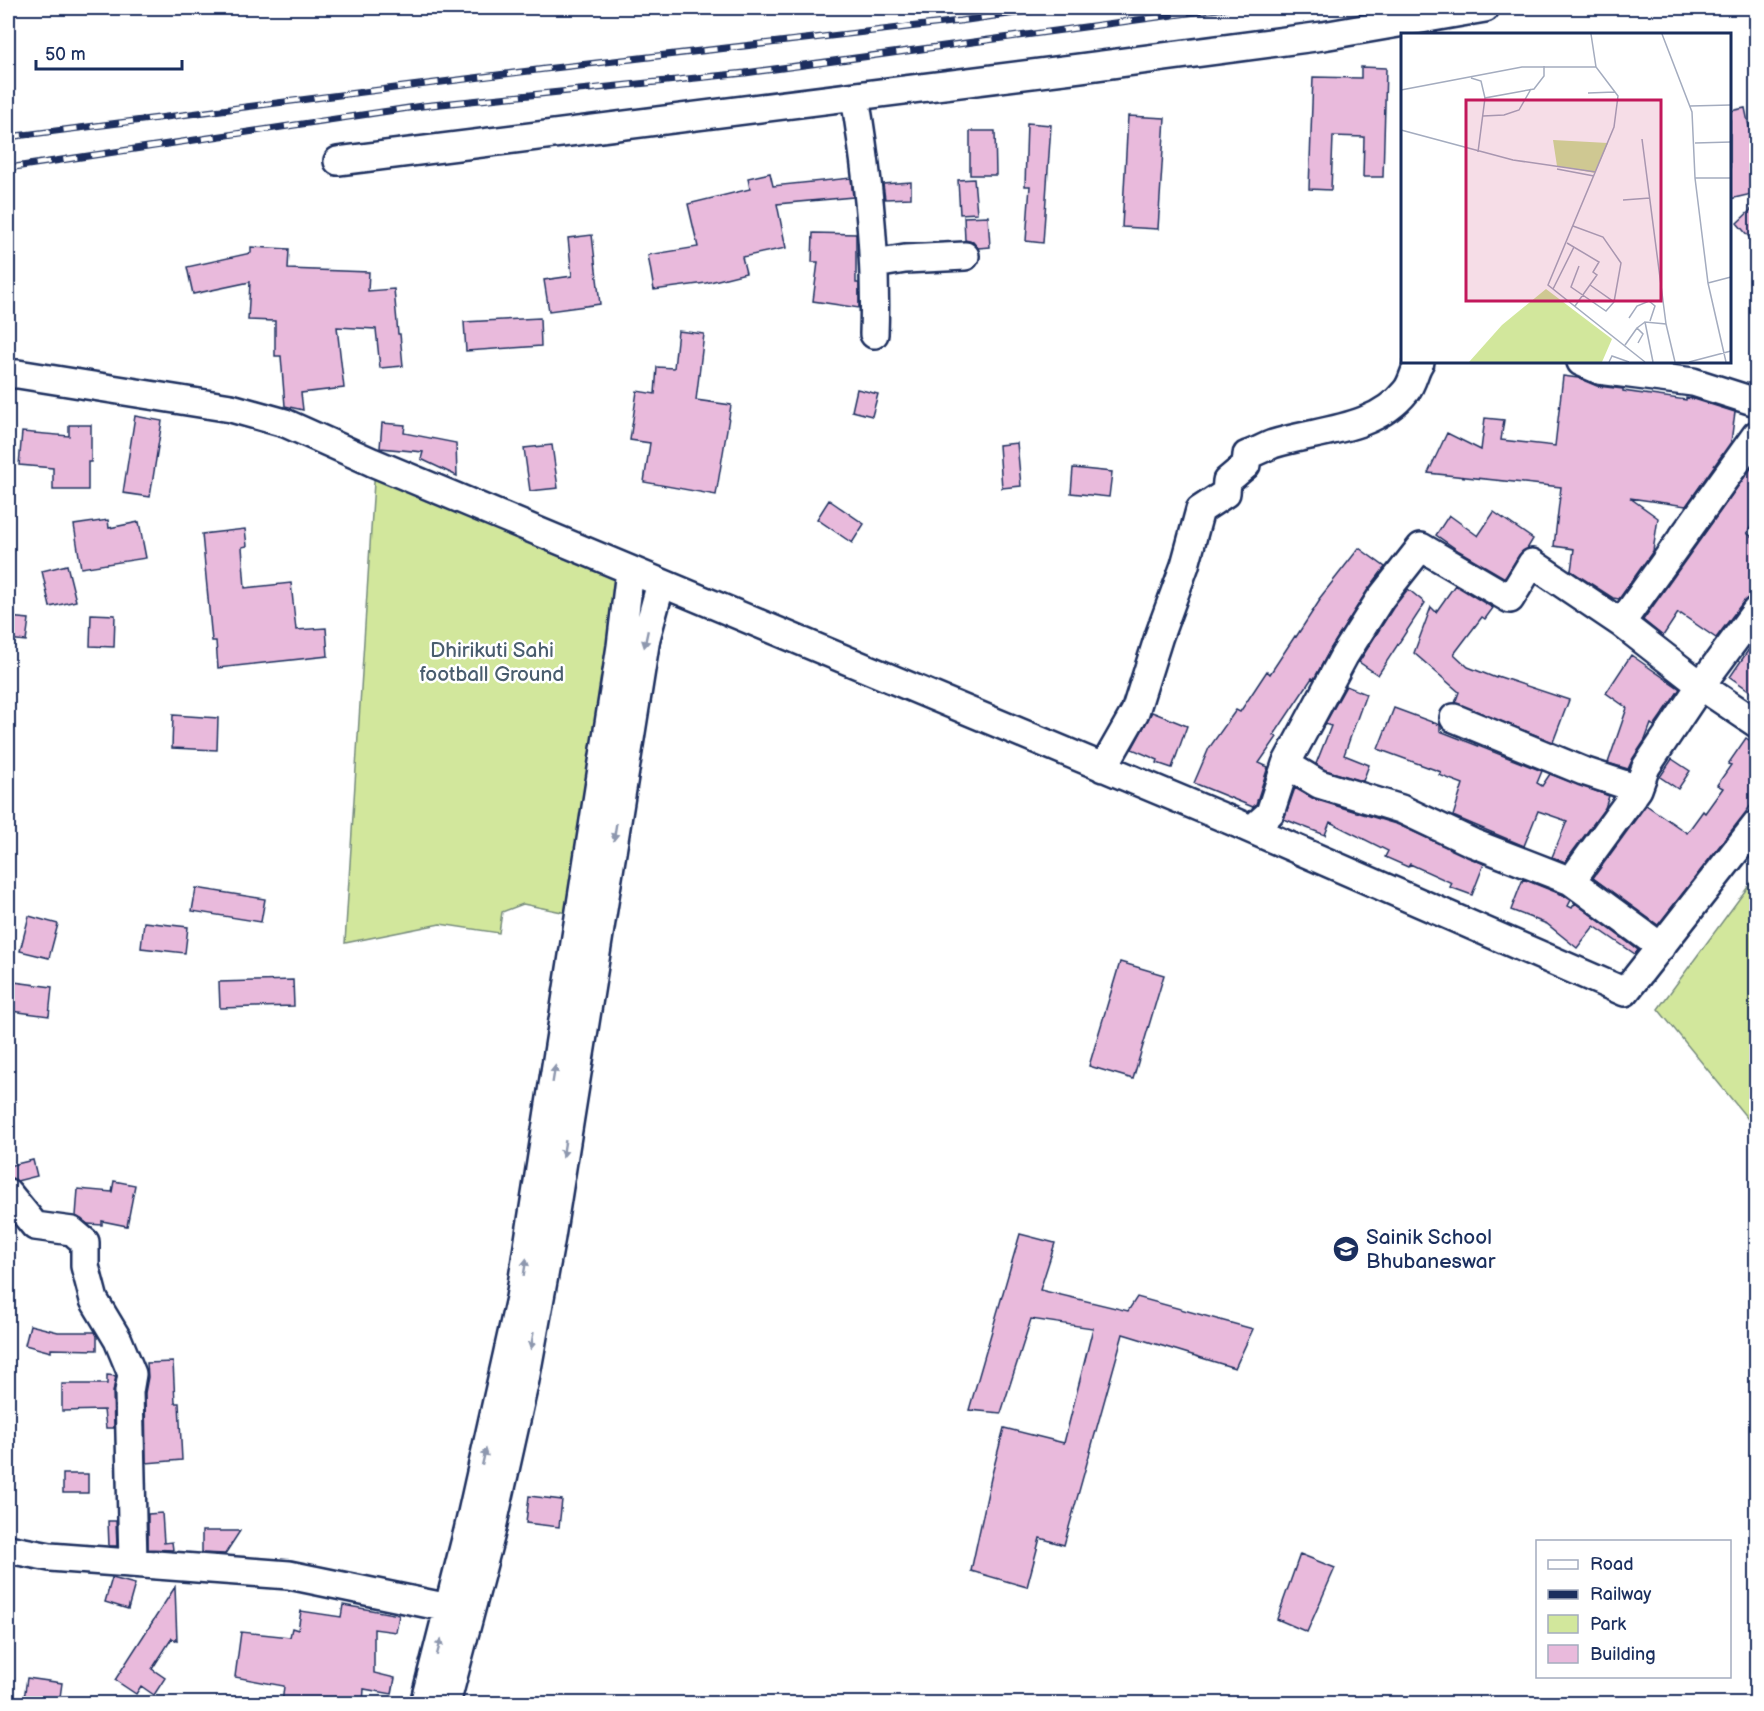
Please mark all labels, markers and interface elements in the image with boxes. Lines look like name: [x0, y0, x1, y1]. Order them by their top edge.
scale bar: [36, 33, 182, 71]
inset map: [1401, 33, 1731, 363]
text: 50 m: [45, 44, 86, 65]
one-way arrow: [641, 630, 650, 649]
park label: Dhirikuti Sahi football Ground: [420, 638, 564, 687]
one-way arrow: [610, 822, 619, 841]
one-way arrow: [549, 1064, 558, 1083]
one-way arrow: [560, 1139, 569, 1158]
place label: Sainik School Bhubaneswar: [1366, 1225, 1496, 1274]
school or university icon: Sainik School Bhubaneswar: [1331, 1234, 1361, 1264]
one-way arrow: [520, 1257, 529, 1276]
one-way arrow: [527, 1332, 536, 1351]
one-way arrow: [480, 1448, 490, 1467]
legend: [1536, 1540, 1731, 1678]
text: Road: [1590, 1554, 1634, 1575]
text: Railway: [1590, 1584, 1652, 1605]
text: Park: [1590, 1614, 1626, 1635]
one-way arrow: [435, 1638, 444, 1656]
text: Building: [1590, 1644, 1656, 1665]

